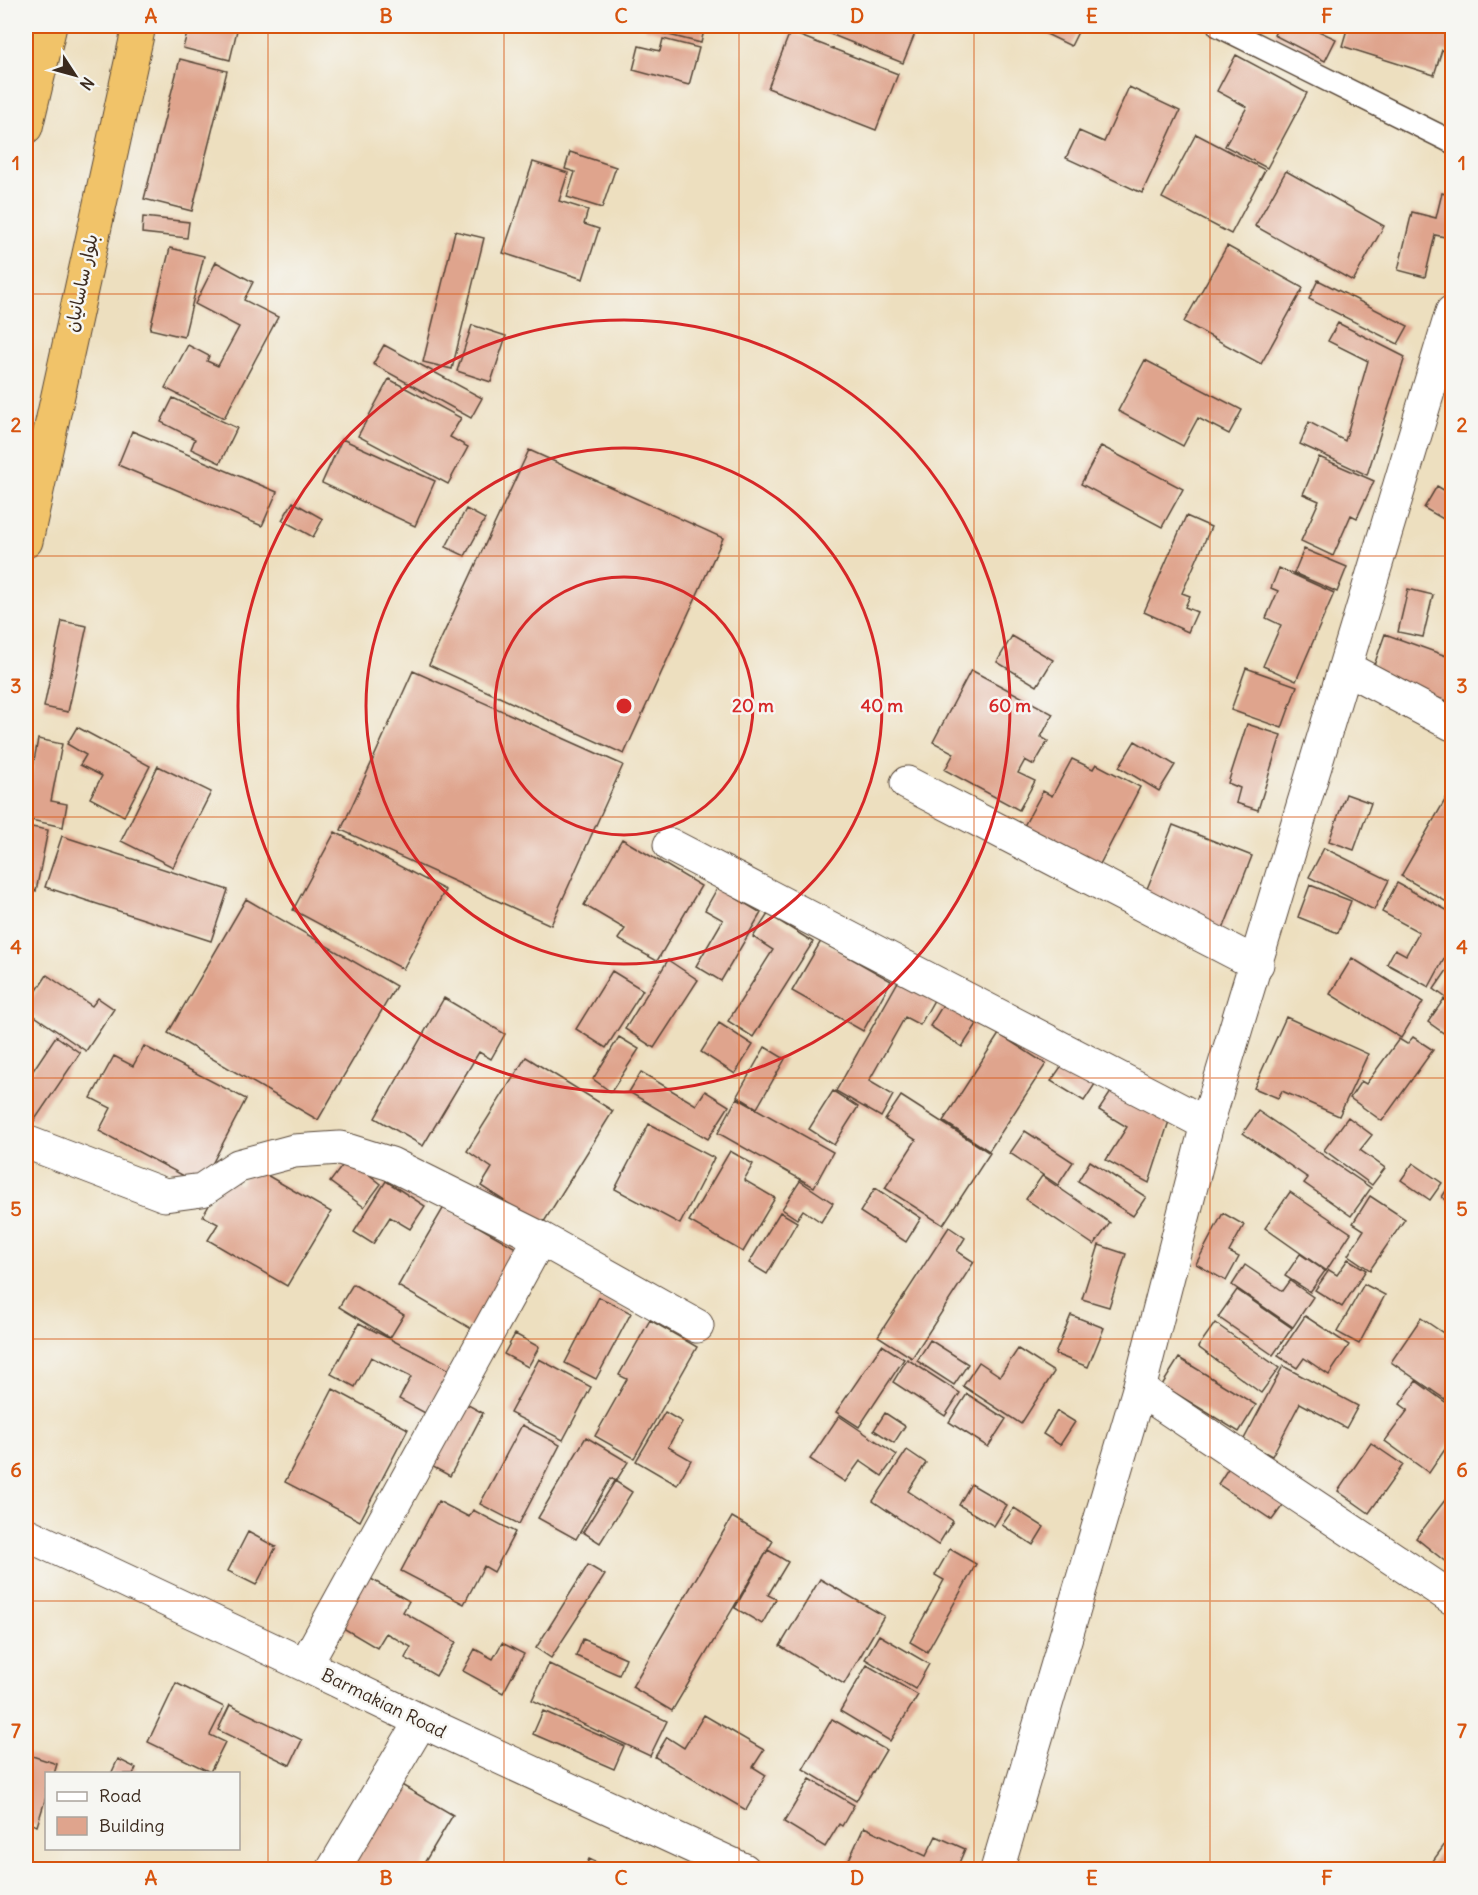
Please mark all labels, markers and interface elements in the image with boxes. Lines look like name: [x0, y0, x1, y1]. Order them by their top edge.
text: A: [145, 3, 158, 28]
text: B: [379, 3, 393, 28]
text: C: [614, 3, 628, 28]
text: D: [850, 3, 864, 28]
text: E: [1086, 3, 1098, 28]
text: F: [1321, 3, 1333, 28]
north arrow: [45, 45, 105, 105]
text: N: [76, 73, 98, 94]
text: 1: [12, 150, 20, 175]
text: 1: [1458, 150, 1466, 175]
street label: بلوار ساسانیان: [59, 232, 103, 334]
text: 2: [11, 412, 22, 437]
text: 2: [1457, 412, 1468, 437]
text: 3: [10, 673, 22, 698]
text: 3: [1456, 673, 1468, 698]
text: 20 m: [732, 694, 774, 717]
text: 40 m: [861, 694, 903, 717]
text: 60 m: [989, 694, 1031, 717]
centre of rings: [614, 696, 634, 716]
text: 4: [10, 934, 22, 959]
text: 4: [1456, 934, 1468, 959]
text: 5: [10, 1196, 22, 1221]
text: 5: [1456, 1196, 1468, 1221]
text: 6: [10, 1457, 22, 1482]
text: 6: [1456, 1457, 1468, 1482]
street label: Barmakian Road: [318, 1663, 450, 1743]
text: 7: [11, 1718, 21, 1743]
text: 7: [1457, 1718, 1467, 1743]
legend: [45, 1772, 240, 1850]
text: Road: [99, 1784, 142, 1807]
text: Building: [99, 1814, 164, 1837]
text: A: [145, 1865, 158, 1890]
text: B: [379, 1865, 393, 1890]
text: C: [614, 1865, 628, 1890]
text: D: [850, 1865, 864, 1890]
text: E: [1086, 1865, 1098, 1890]
text: F: [1321, 1865, 1333, 1890]

